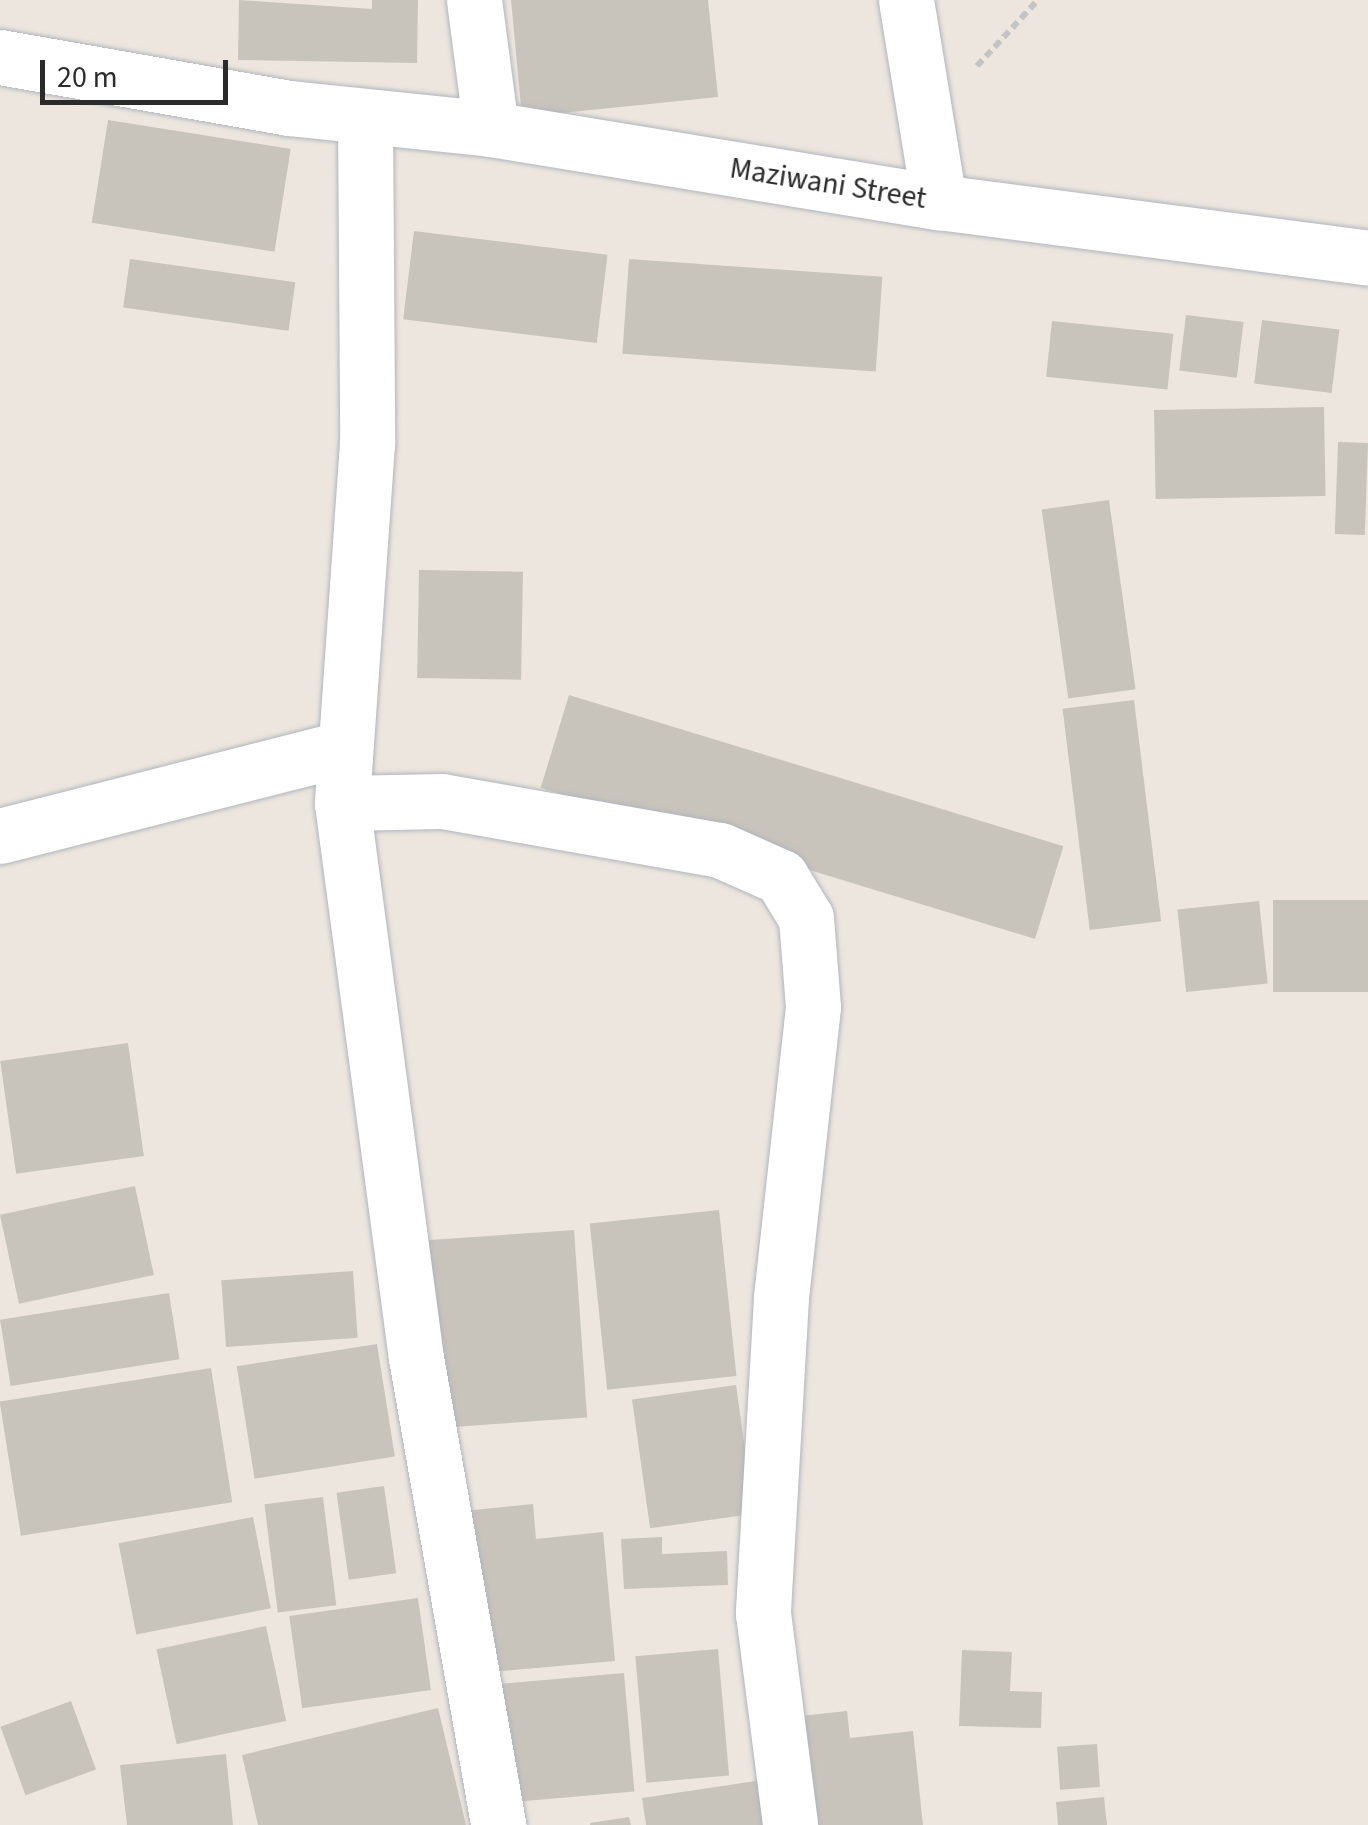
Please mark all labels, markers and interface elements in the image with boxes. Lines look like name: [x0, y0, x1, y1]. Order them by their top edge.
scale bar: [45, 40, 232, 102]
text: 20 m: [57, 56, 118, 99]
street label: Maziwani Street: [727, 151, 929, 217]

